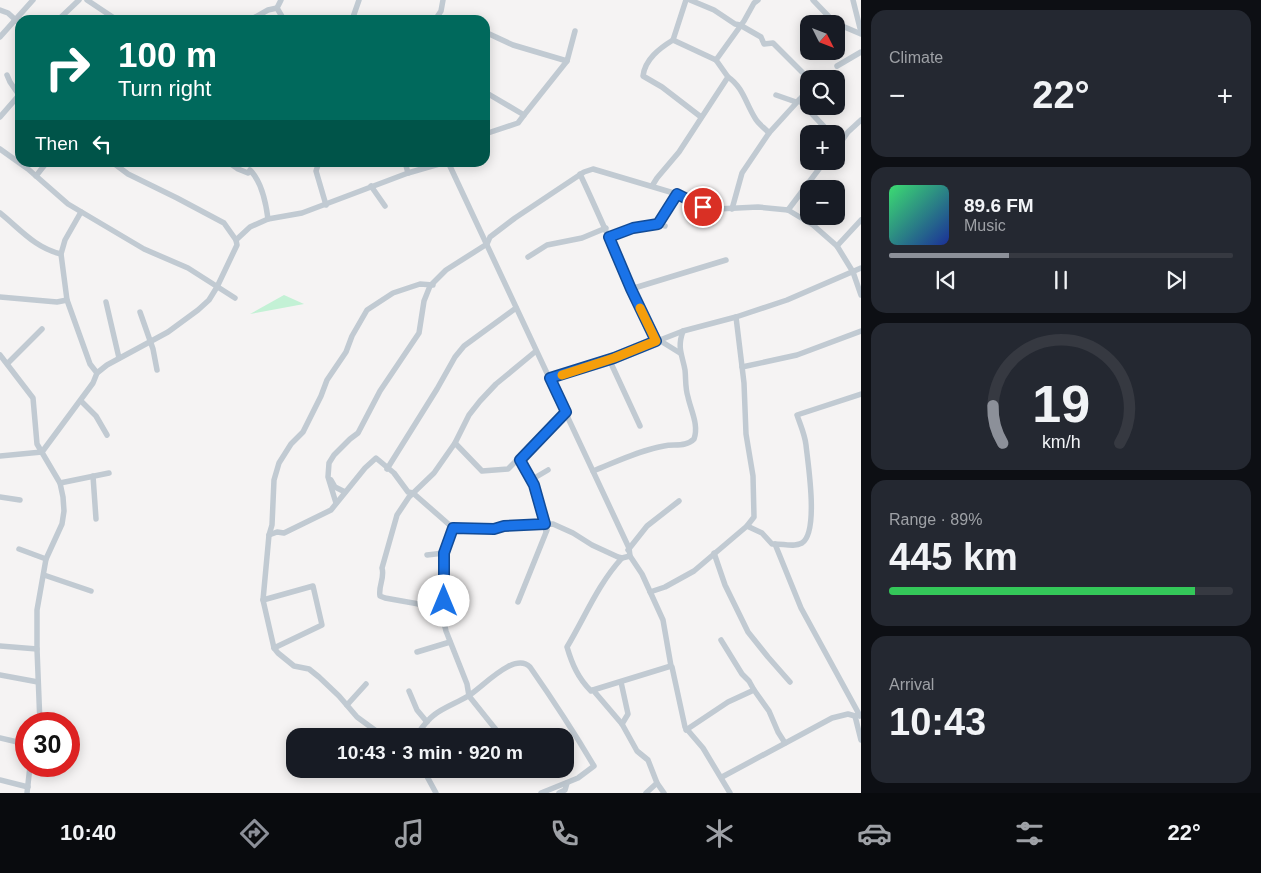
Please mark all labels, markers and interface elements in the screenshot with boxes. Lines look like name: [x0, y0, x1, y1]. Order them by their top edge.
north arrow: [800, 15, 845, 60]
map controls: [800, 15, 845, 225]
icon: right: [35, 35, 100, 100]
text: 100 m: [118, 35, 217, 74]
text: Climate: [889, 49, 943, 66]
button: search: [800, 70, 845, 115]
text: 22°: [1032, 74, 1090, 116]
text: Turn right: [118, 76, 211, 101]
text: −: [889, 80, 905, 111]
text: +: [1217, 80, 1233, 111]
button: +: [800, 125, 845, 170]
icon: left: [88, 130, 116, 158]
text: Then: [35, 133, 78, 154]
button: −: [800, 180, 845, 225]
pin: [682, 186, 724, 228]
icon: arrive: [689, 193, 717, 221]
text: 89.6 FM: [964, 195, 1034, 216]
text: Music: [964, 217, 1006, 234]
icon: previous: [932, 266, 960, 294]
icon: pause: [1047, 266, 1075, 294]
icon: next: [1162, 266, 1190, 294]
text: 19: [1032, 375, 1090, 433]
text: km/h: [1042, 432, 1080, 452]
text: Range · 89%: [889, 511, 982, 528]
text: 445 km: [889, 536, 1018, 578]
position arrow: [417, 574, 469, 626]
text: Arrival: [889, 676, 934, 693]
text: 10:43: [889, 701, 986, 743]
speed limit sign: 30: [15, 712, 80, 777]
text: 10:43 · 3 min · 920 m: [337, 742, 523, 763]
icon: directions: [237, 816, 272, 851]
icon: music: [392, 816, 427, 851]
icon: phone: [547, 816, 582, 851]
icon: climate: [702, 816, 737, 851]
icon: car: [857, 816, 892, 851]
icon: filters: [1012, 816, 1047, 851]
text: 10:40: [60, 820, 116, 845]
text: 22°: [1168, 820, 1201, 845]

